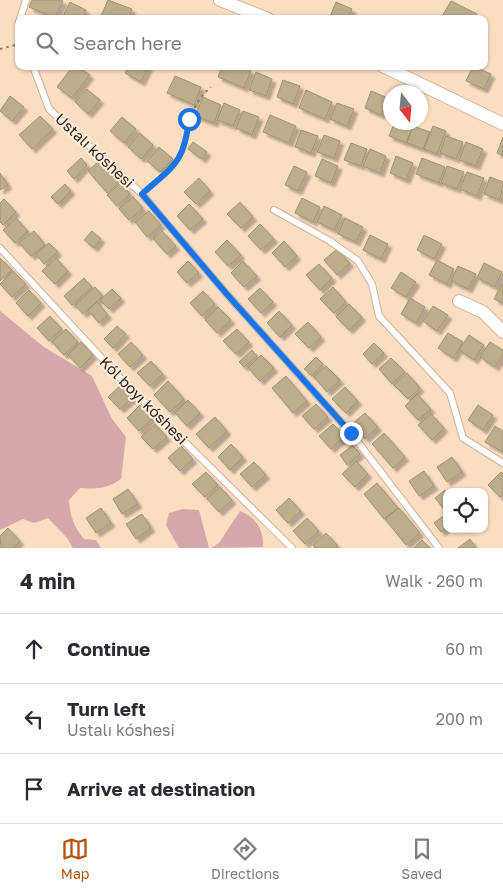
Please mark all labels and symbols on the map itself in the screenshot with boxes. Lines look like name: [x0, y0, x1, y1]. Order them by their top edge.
north arrow: [383, 85, 428, 130]
route start: [178, 108, 201, 131]
street label: Ustalı kóshesi: [52, 109, 138, 191]
street label: Kól boyı kóshesi: [96, 352, 192, 448]
route end: [340, 422, 363, 445]

